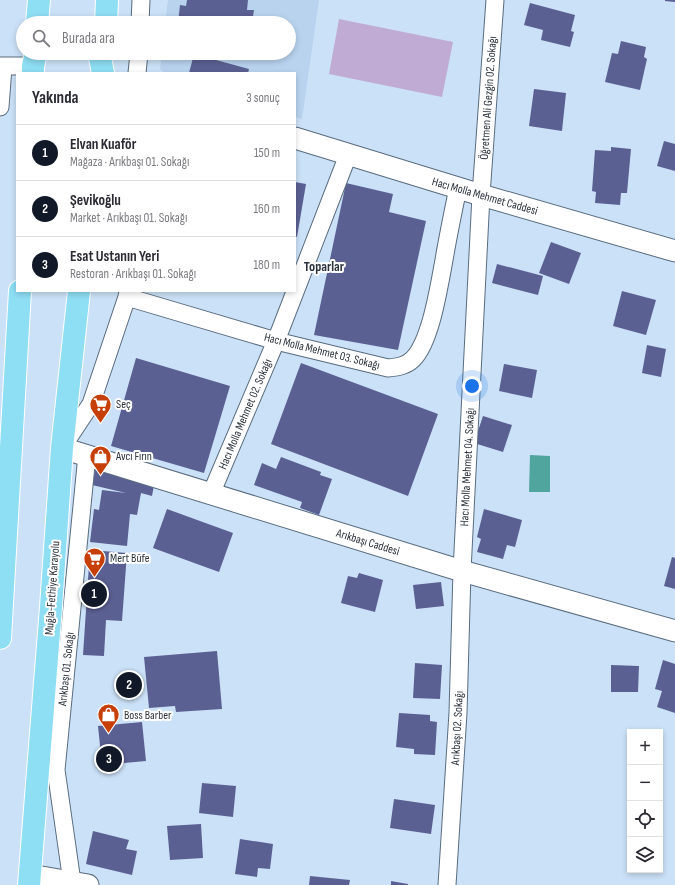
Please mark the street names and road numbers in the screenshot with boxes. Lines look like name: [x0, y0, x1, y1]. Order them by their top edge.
street label: Öğretmen Ali Gezgin 02. Sokağı: [477, 36, 500, 160]
street label: Hacı Molla Mehmet Caddesi: [430, 174, 540, 219]
street label: Hacı Molla Mehmet 03. Sokağı: [262, 330, 381, 373]
street label: Hacı Molla Mehmet 02. Sokağı: [215, 357, 276, 472]
street label: Hacı Molla Mehmet 04. Sokağı: [457, 407, 478, 527]
street label: Arıkbaşı Caddesi: [333, 525, 401, 559]
street label: Muğla-Fethiye Karayolu: [42, 541, 63, 636]
street label: Arıkbaşı 01. Sokağı: [55, 631, 78, 708]
street label: Arıkbaşı 02. Sokağı: [448, 690, 467, 767]

